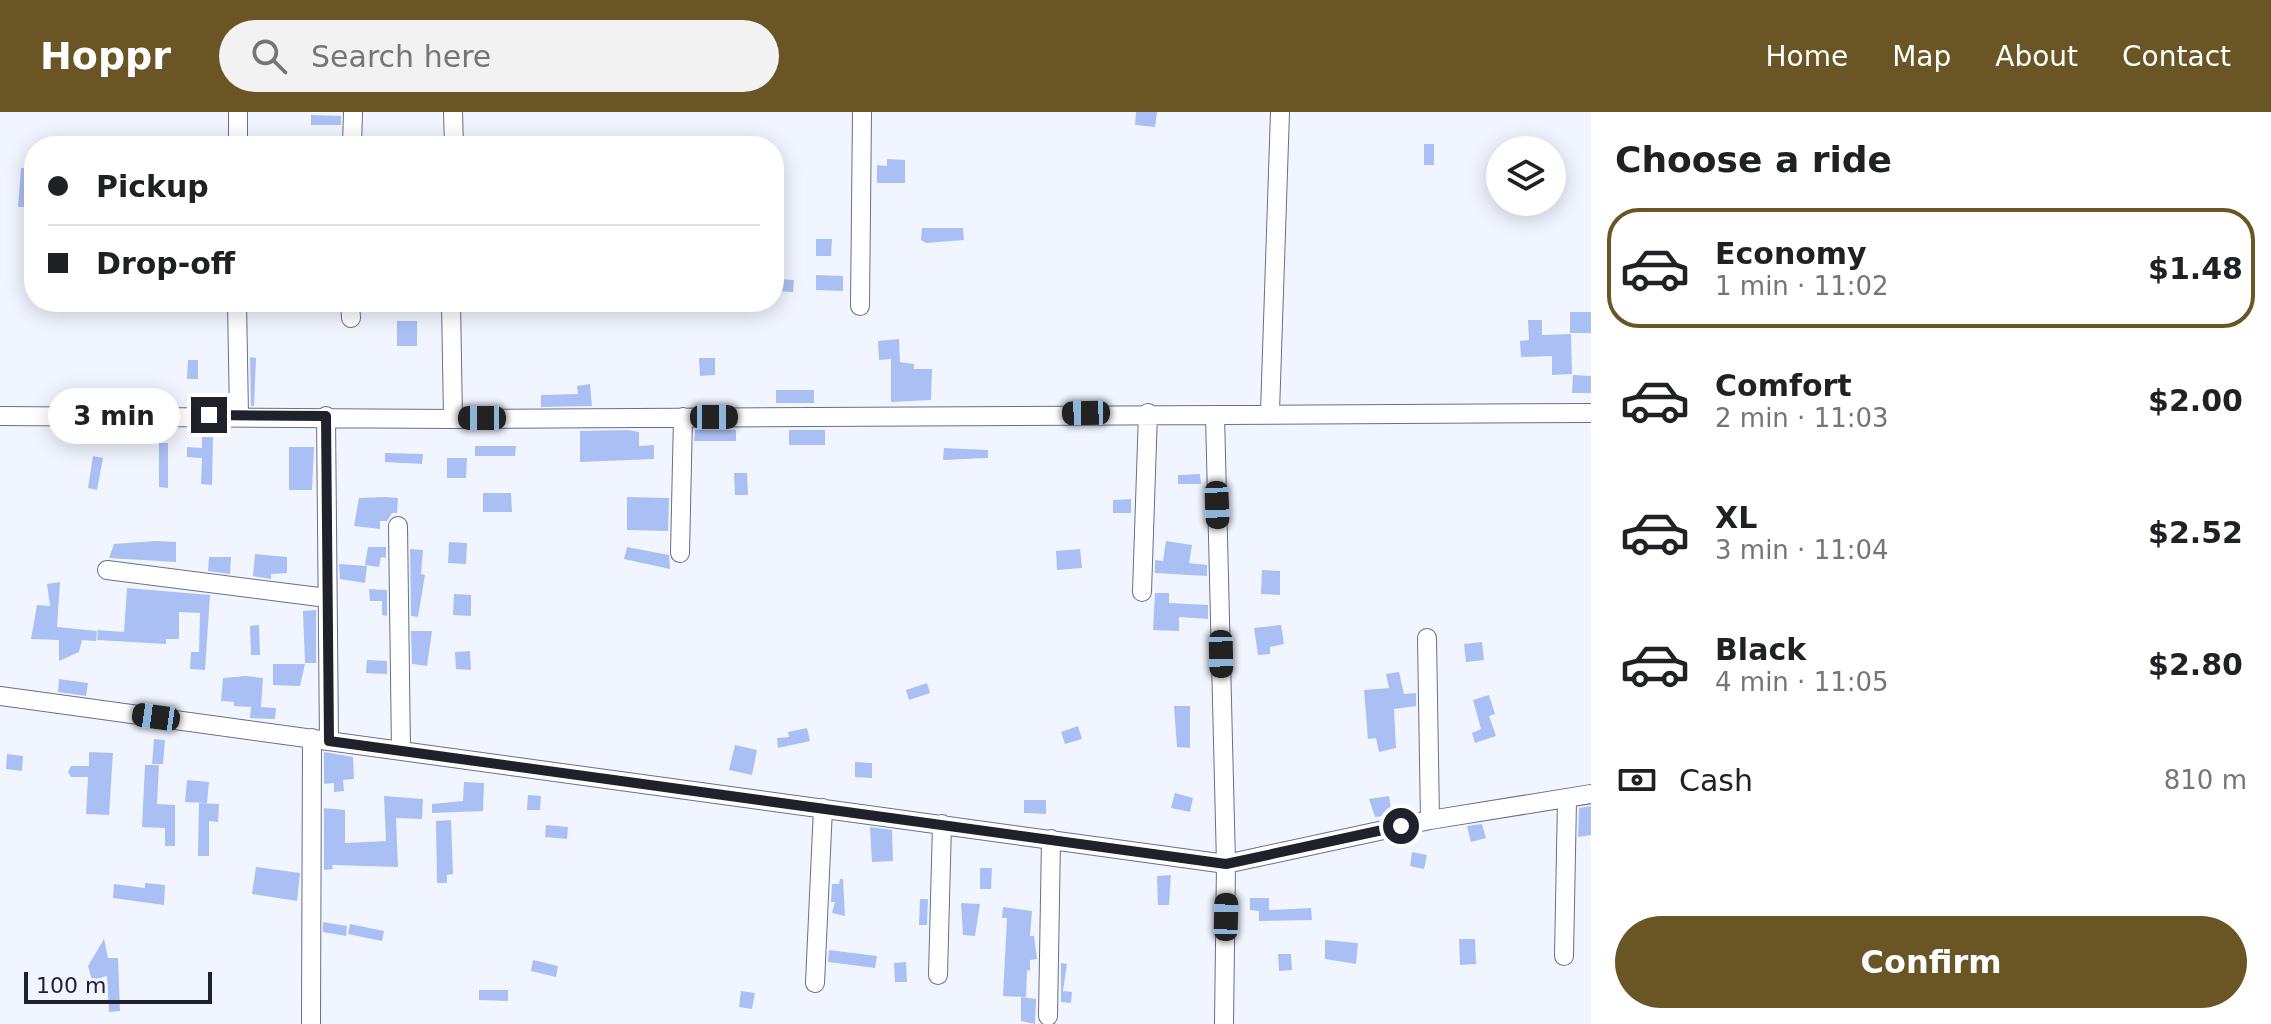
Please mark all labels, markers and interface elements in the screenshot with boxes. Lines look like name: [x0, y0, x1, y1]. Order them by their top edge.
search box: [219, 20, 779, 92]
text: Hoppr: [40, 34, 171, 78]
icon: search: [247, 34, 291, 78]
text: Search here: [311, 39, 491, 74]
text: Home: [1765, 40, 1848, 73]
text: Map: [1892, 40, 1951, 73]
text: About: [1995, 40, 2078, 73]
text: Contact: [2122, 40, 2231, 73]
map controls: [1486, 136, 1566, 216]
button: layers: [1486, 136, 1566, 216]
text: Choose a ride: [1615, 139, 1892, 180]
text: Pickup: [96, 169, 209, 204]
icon: car: [1619, 232, 1691, 304]
text: Economy: [1715, 236, 1867, 271]
text: Drop-off: [96, 246, 235, 281]
text: $1.48: [2148, 251, 2243, 286]
text: 1 min · 11:02: [1715, 271, 1889, 301]
icon: car: [1619, 364, 1691, 436]
text: Comfort: [1715, 368, 1852, 403]
text: $2.00: [2148, 383, 2243, 418]
callout: 3 min: [49, 387, 181, 443]
route end: [191, 397, 227, 433]
text: 3 min: [73, 401, 155, 431]
car: [1062, 401, 1110, 425]
text: 2 min · 11:03: [1715, 403, 1889, 433]
car: [690, 405, 738, 429]
car: [458, 406, 506, 430]
car: [1204, 481, 1230, 529]
icon: car: [1619, 496, 1691, 568]
text: XL: [1715, 500, 1757, 535]
text: $2.52: [2148, 515, 2243, 550]
text: 3 min · 11:04: [1715, 535, 1889, 565]
icon: car: [1619, 628, 1691, 700]
car: [1209, 630, 1233, 678]
text: Black: [1715, 632, 1806, 667]
text: $2.80: [2148, 647, 2243, 682]
text: 4 min · 11:05: [1715, 667, 1889, 697]
car: [131, 702, 181, 732]
icon: cash: [1615, 758, 1659, 802]
text: Cash: [1679, 763, 1753, 798]
text: 810 m: [2164, 765, 2247, 795]
route start: [1383, 808, 1419, 844]
car: [1214, 893, 1238, 941]
button: Confirm: [1615, 916, 2247, 1008]
scale bar: [24, 968, 212, 1004]
text: 100 m: [36, 973, 106, 998]

